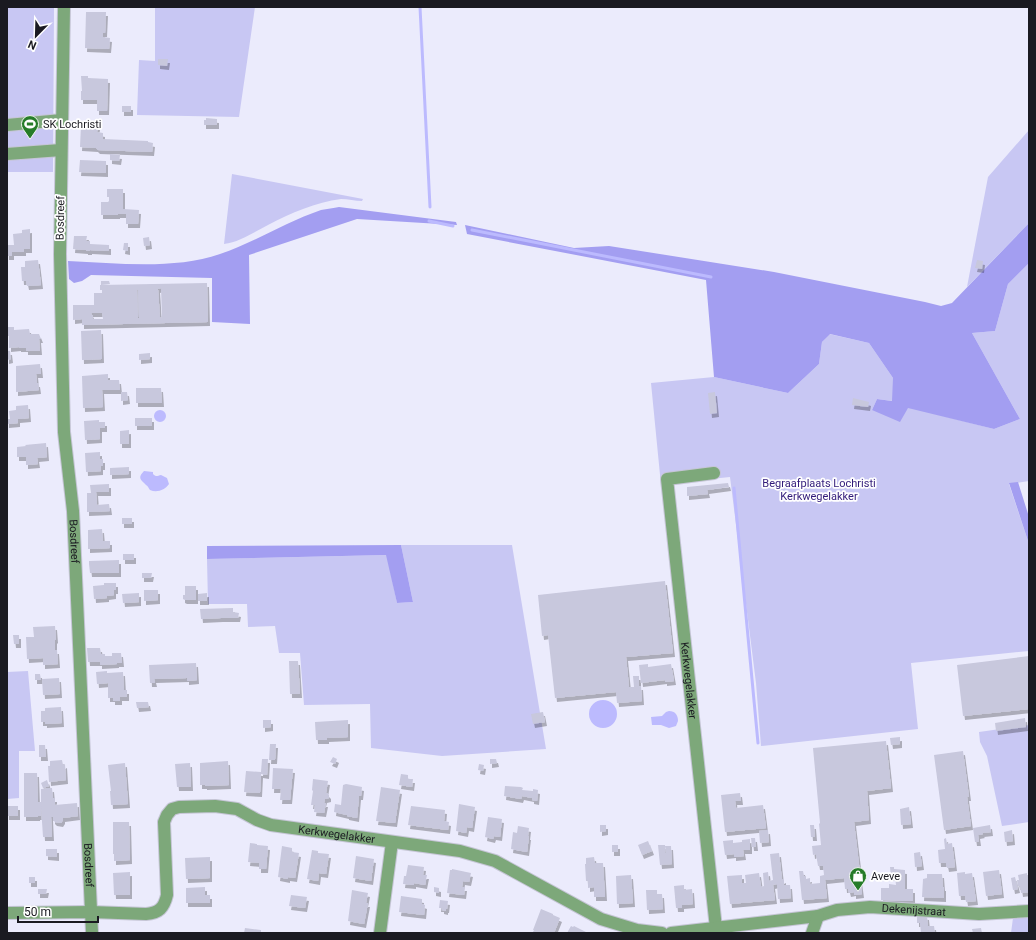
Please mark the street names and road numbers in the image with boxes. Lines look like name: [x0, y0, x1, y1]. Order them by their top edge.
street label: Bosdreef: [54, 196, 67, 240]
street label: Bosdreef: [66, 519, 81, 564]
street label: Kerkwegelakker: [678, 641, 699, 720]
street label: Kerkwegelakker: [297, 823, 376, 846]
street label: Bosdreef: [81, 843, 96, 888]
street label: Dekenijstraat: [881, 902, 947, 919]

